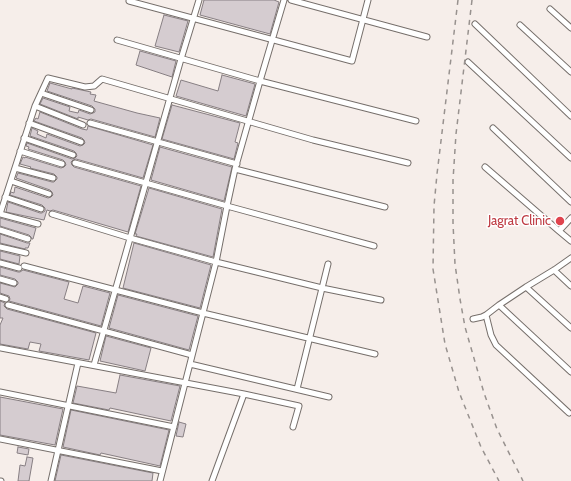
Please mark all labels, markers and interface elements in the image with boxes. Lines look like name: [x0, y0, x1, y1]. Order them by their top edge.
place label: Jagrat Clinic: [488, 213, 551, 229]
marker: Jagrat Clinic: [554, 215, 566, 227]

